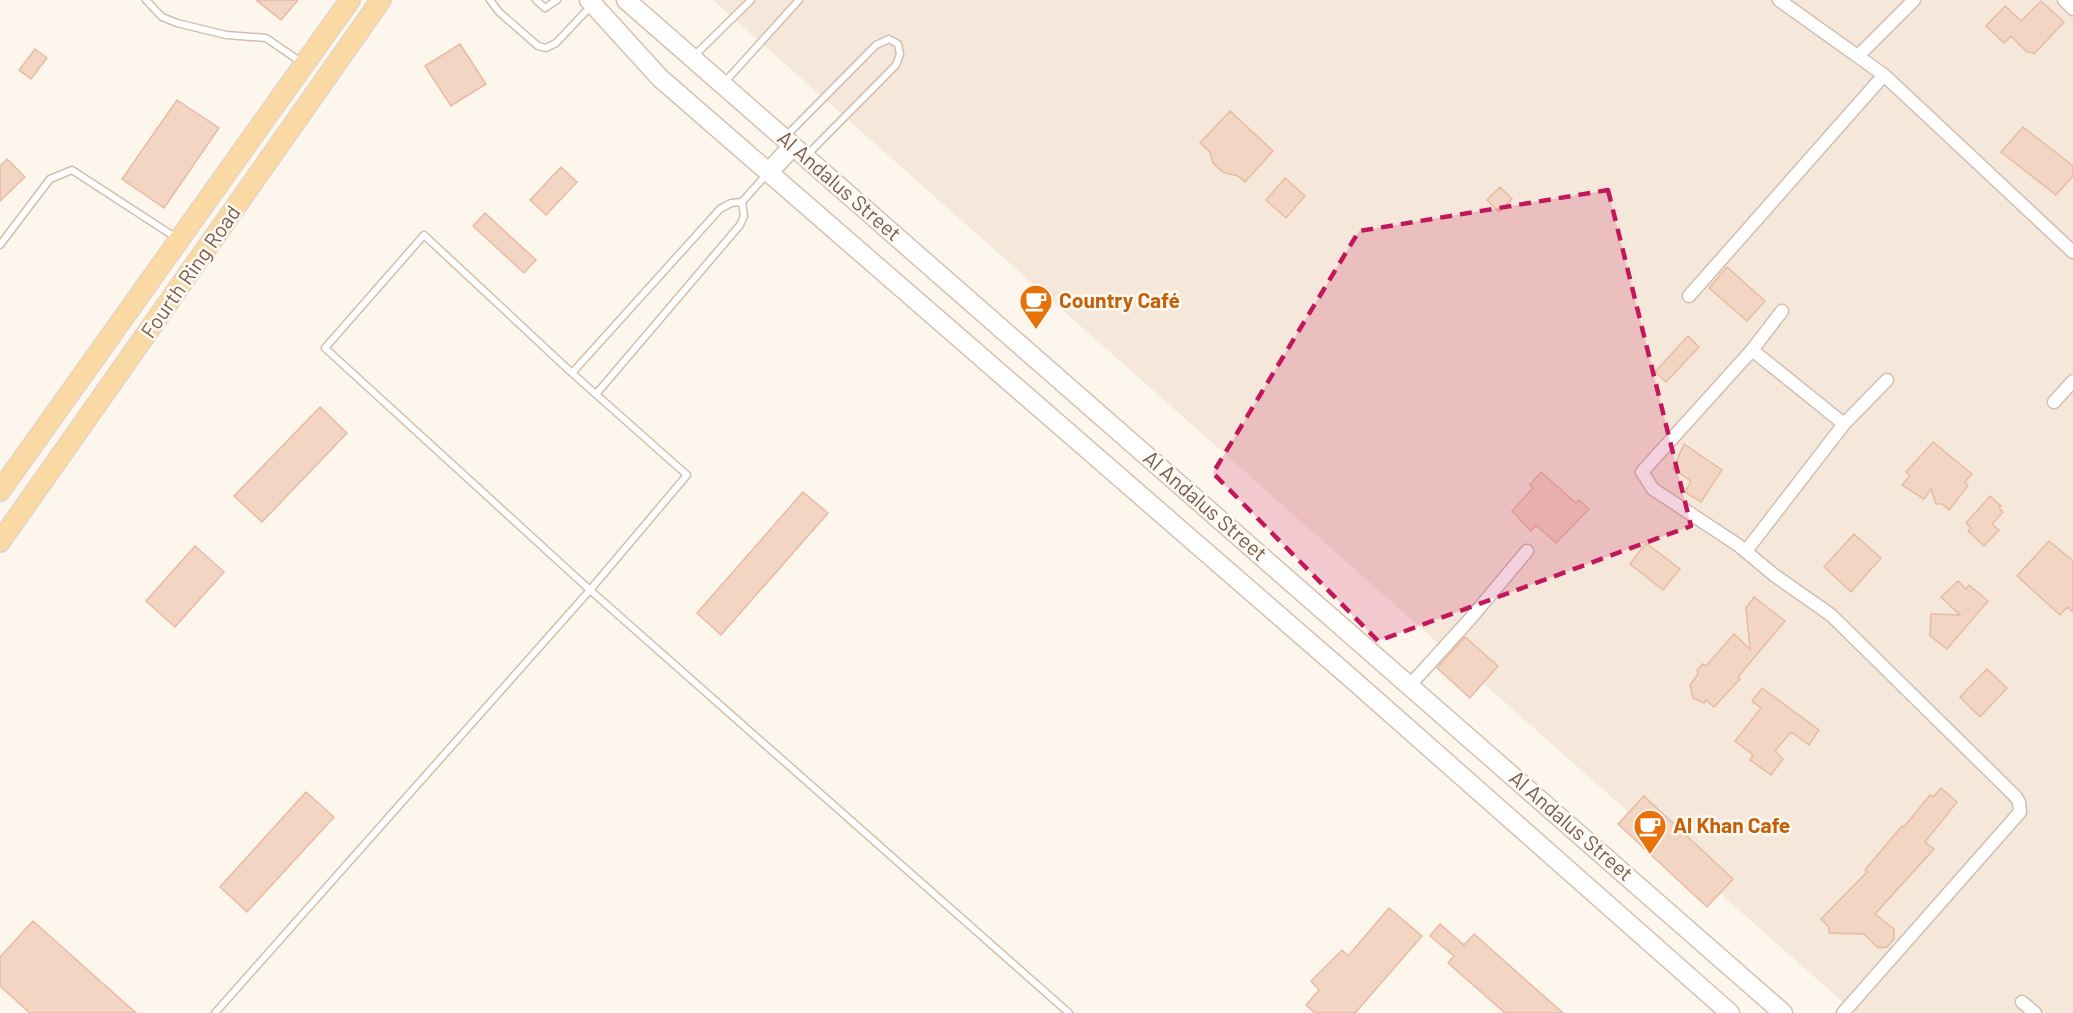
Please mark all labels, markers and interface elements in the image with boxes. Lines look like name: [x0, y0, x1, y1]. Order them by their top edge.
street label: Al Andalus Street: [773, 124, 907, 245]
street label: Fourth Ring Road: [135, 200, 245, 342]
cafe icon: Country Café: [1018, 283, 1054, 330]
place label: Country Café: [1059, 287, 1180, 312]
street label: Al Andalus Street: [1139, 444, 1273, 565]
street label: Al Andalus Street: [1505, 764, 1639, 885]
cafe icon: Al Khan Cafe: [1632, 808, 1668, 855]
place label: Al Khan Cafe: [1673, 812, 1790, 837]

